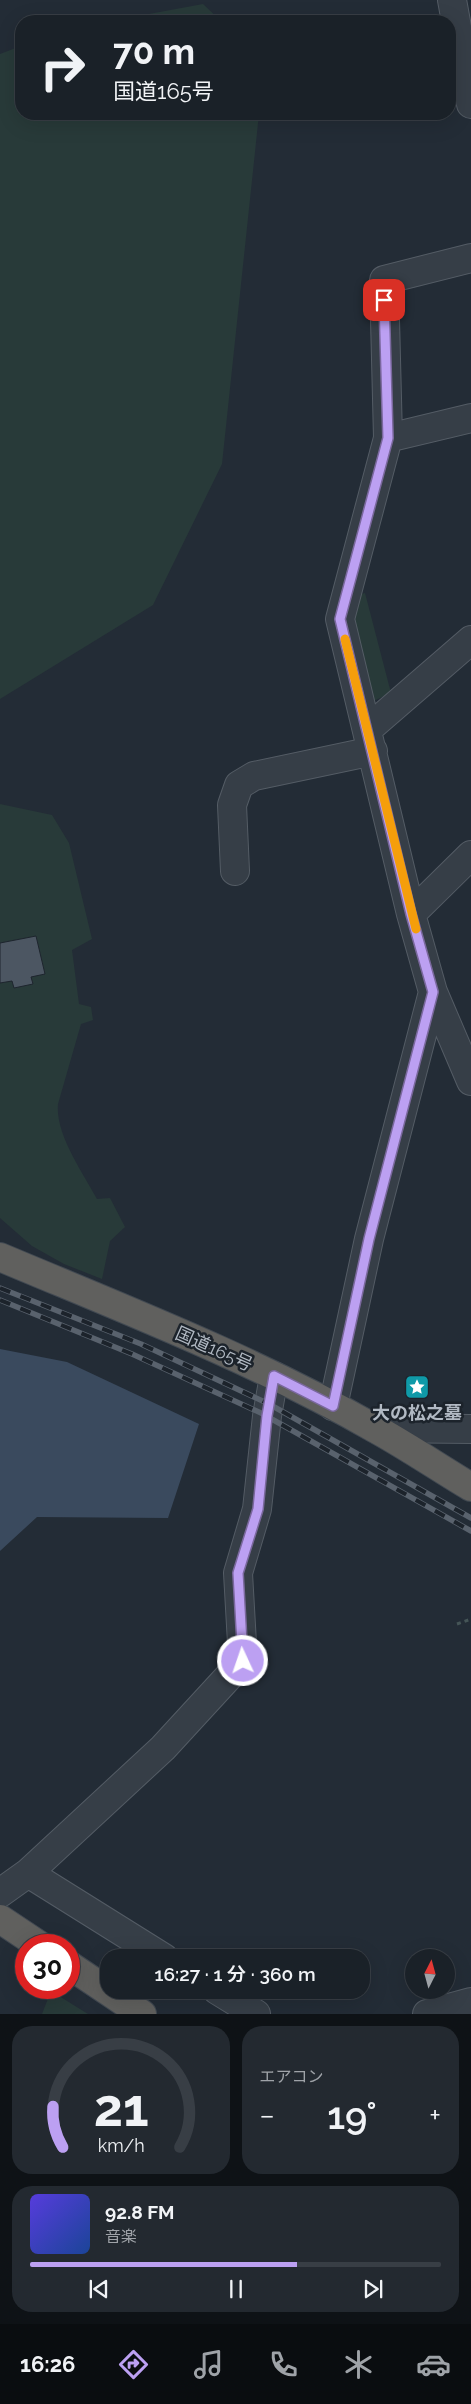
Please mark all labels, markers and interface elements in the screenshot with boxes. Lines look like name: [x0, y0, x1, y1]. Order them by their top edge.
text: 70 m: [113, 31, 195, 72]
icon: right: [30, 35, 95, 100]
text: 国道165号: [113, 78, 214, 104]
pin: [363, 279, 405, 321]
icon: arrive: [370, 286, 398, 314]
street label: 国道165号: [172, 1322, 256, 1375]
place icon: 大の松之墓: [404, 1374, 430, 1400]
place label: 大の松之墓: [372, 1402, 462, 1423]
position arrow: [216, 1634, 268, 1686]
speed limit sign: 30: [15, 1934, 80, 1999]
north arrow: [405, 1949, 455, 1999]
map controls: [405, 1949, 455, 1999]
text: 16:27 · 1 分 · 360 m: [154, 1963, 316, 1985]
text: エアコン: [260, 2067, 324, 2086]
text: 21: [93, 2077, 148, 2138]
text: 19°: [327, 2093, 377, 2138]
text: −: [260, 2099, 275, 2132]
text: +: [429, 2099, 441, 2132]
text: km/h: [97, 2135, 144, 2156]
text: 92.8 FM: [105, 2201, 175, 2223]
text: 音楽: [105, 2227, 137, 2246]
icon: previous: [85, 2275, 113, 2303]
icon: pause: [222, 2275, 250, 2303]
icon: next: [359, 2275, 387, 2303]
icon: directions: [116, 2347, 151, 2382]
icon: music: [191, 2347, 226, 2382]
icon: phone: [266, 2347, 301, 2382]
icon: climate: [341, 2347, 376, 2382]
icon: car: [416, 2347, 451, 2382]
text: 16:26: [20, 2351, 75, 2377]

